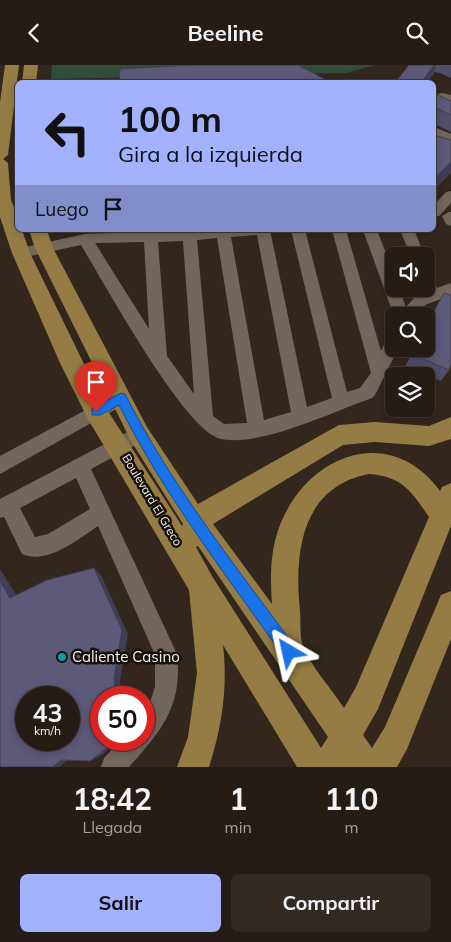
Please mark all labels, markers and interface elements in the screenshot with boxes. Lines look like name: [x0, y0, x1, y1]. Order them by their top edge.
icon: back: [20, 19, 48, 47]
text: Beeline: [187, 19, 264, 47]
icon: search: [403, 19, 431, 47]
text: 100 m: [118, 97, 222, 141]
icon: left: [35, 100, 100, 165]
text: Gira a la izquierda: [118, 140, 303, 168]
icon: arrive: [99, 195, 127, 223]
text: Luego: [35, 197, 89, 221]
map controls: [385, 247, 435, 417]
button: sound: [385, 247, 435, 297]
button: search: [385, 307, 435, 357]
pin: [75, 361, 117, 412]
button: layers: [385, 367, 435, 417]
icon: arrive: [82, 368, 110, 396]
street label: Boulevard El Greco: [119, 451, 186, 549]
position arrow: [262, 625, 314, 677]
place label: Caliente Casino: [72, 647, 180, 666]
marker: Caliente Casino: [56, 651, 68, 663]
speed limit sign: 50: [90, 686, 155, 751]
text: 43: [32, 697, 63, 728]
text: km/h: [34, 723, 61, 738]
text: 18:42: [73, 780, 152, 818]
text: 1: [229, 780, 247, 818]
text: 110: [324, 780, 378, 818]
text: Llegada: [82, 817, 142, 837]
text: min: [225, 817, 252, 837]
text: m: [344, 817, 358, 837]
button: Salir: [20, 874, 221, 932]
button: Compartir: [231, 874, 431, 932]

